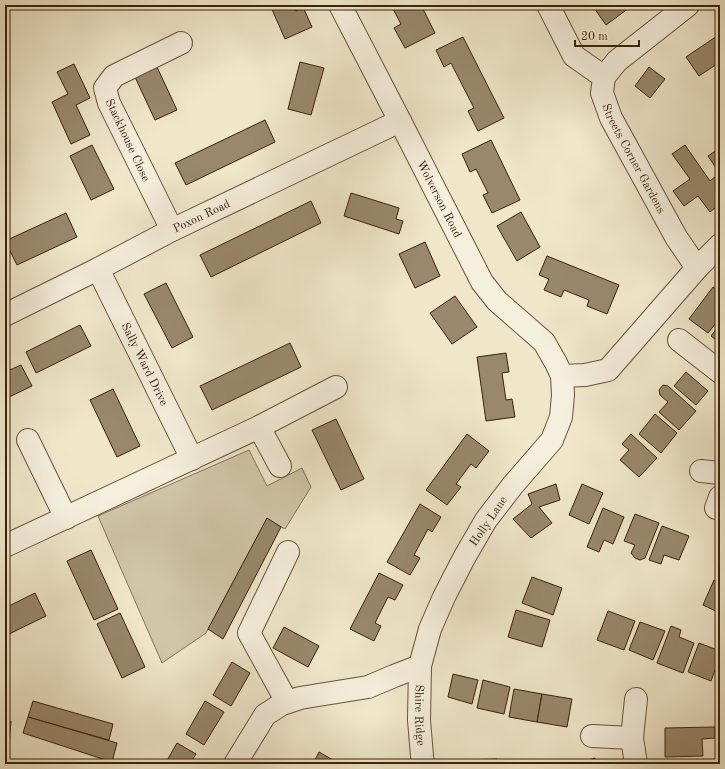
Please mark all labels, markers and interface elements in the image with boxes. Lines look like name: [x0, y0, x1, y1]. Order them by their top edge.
scale bar: [575, 22, 639, 48]
text: 20 m: [581, 31, 608, 43]
street label: Stackhouse Close: [103, 97, 152, 184]
street label: Streets Corner Gardens: [599, 102, 667, 216]
street label: Wolverson Road: [414, 159, 463, 240]
street label: Poxon Road: [171, 198, 232, 236]
street label: Sally Ward Drive: [119, 321, 170, 408]
street label: Holly Lane: [468, 494, 510, 549]
street label: Shire Ridge: [412, 684, 426, 747]

